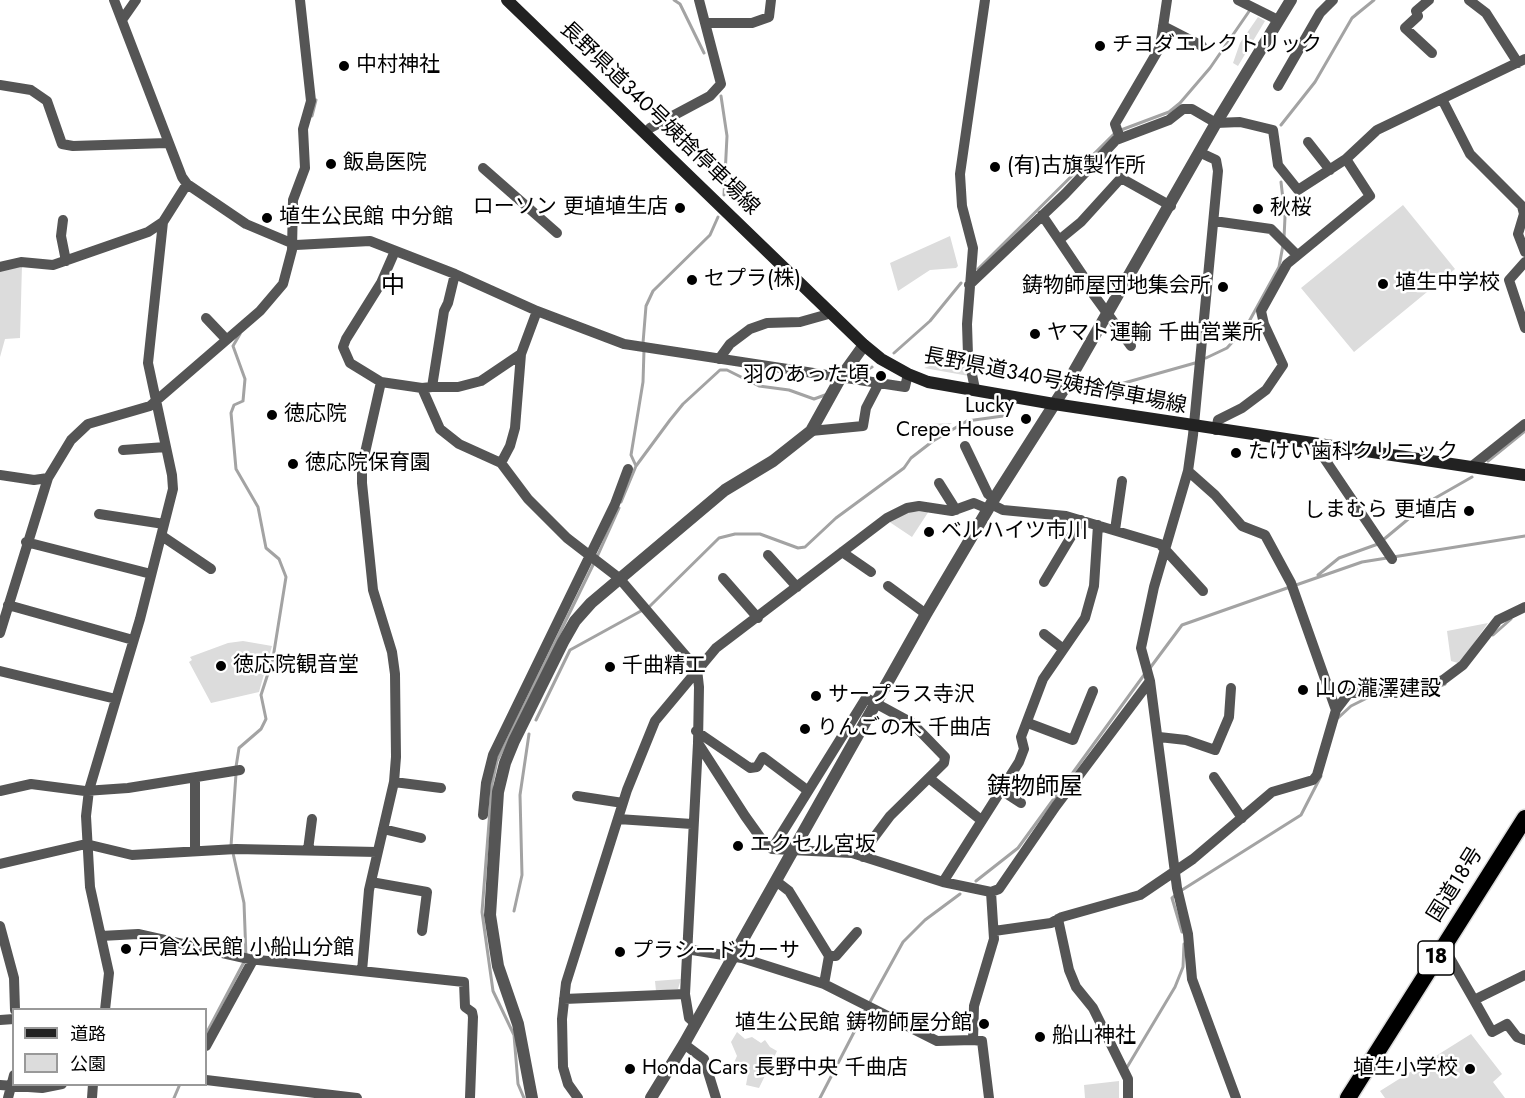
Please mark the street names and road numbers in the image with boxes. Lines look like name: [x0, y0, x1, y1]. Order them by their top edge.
street label: 長野県道340号姨捨停車場線: [554, 17, 764, 221]
street label: 長野県道340号姨捨停車場線: [921, 344, 1189, 420]
street label: 国道18号: [1423, 843, 1489, 927]
road number: 18: [1418, 941, 1454, 975]

